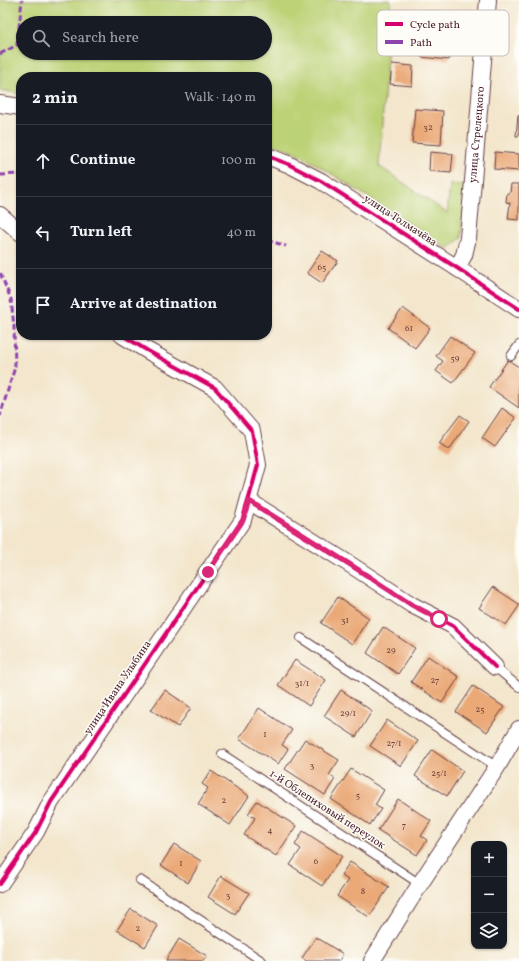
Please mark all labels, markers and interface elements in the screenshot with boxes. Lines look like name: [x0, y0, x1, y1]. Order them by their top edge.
legend: [377, 10, 509, 56]
search box: [16, 16, 272, 60]
text: Cycle path: [410, 18, 460, 33]
icon: search: [30, 27, 52, 49]
text: Search here: [62, 28, 139, 49]
text: Path: [410, 36, 433, 51]
street label: улица Стрелецкого: [465, 86, 488, 184]
text: 2 min: [32, 87, 78, 110]
text: Walk · 140 m: [184, 89, 256, 107]
house number: 32: [423, 121, 433, 134]
icon: ahead: [32, 150, 54, 172]
text: Continue: [70, 150, 135, 171]
text: 100 m: [221, 152, 256, 170]
street label: улица Толмачёва: [360, 192, 440, 251]
icon: left: [32, 222, 54, 244]
text: Turn left: [70, 222, 132, 243]
text: 40 m: [227, 224, 256, 242]
house number: 65: [318, 261, 326, 274]
icon: arrive: [32, 294, 54, 316]
text: Arrive at destination: [70, 294, 217, 315]
house number: 61: [405, 322, 413, 335]
house number: 59: [451, 352, 460, 365]
route end: [199, 563, 217, 581]
route start: [430, 610, 448, 628]
house number: 31: [341, 614, 349, 627]
street label: улица Ивана Улыбина: [81, 638, 155, 738]
house number: 29: [386, 644, 396, 657]
house number: 27: [431, 674, 439, 687]
house number: 31/1: [295, 677, 309, 690]
house number: 25: [475, 703, 485, 716]
house number: 29/1: [340, 707, 356, 720]
house number: 1: [263, 728, 267, 741]
house number: 27/1: [386, 737, 402, 750]
house number: 3: [310, 759, 315, 772]
street label: 1-й Облепиховый переулок: [266, 767, 388, 853]
house number: 25/1: [431, 767, 447, 780]
house number: 5: [356, 789, 360, 802]
house number: 2: [222, 794, 227, 807]
house number: 7: [402, 819, 406, 832]
house number: 4: [267, 824, 273, 837]
map controls: [471, 841, 507, 949]
button: +: [471, 841, 507, 877]
house number: 6: [314, 855, 319, 868]
house number: 1: [179, 857, 183, 870]
button: −: [471, 877, 507, 913]
house number: 8: [361, 885, 366, 898]
house number: 3: [226, 889, 231, 902]
button: layers: [471, 913, 507, 949]
house number: 2: [136, 922, 141, 935]

